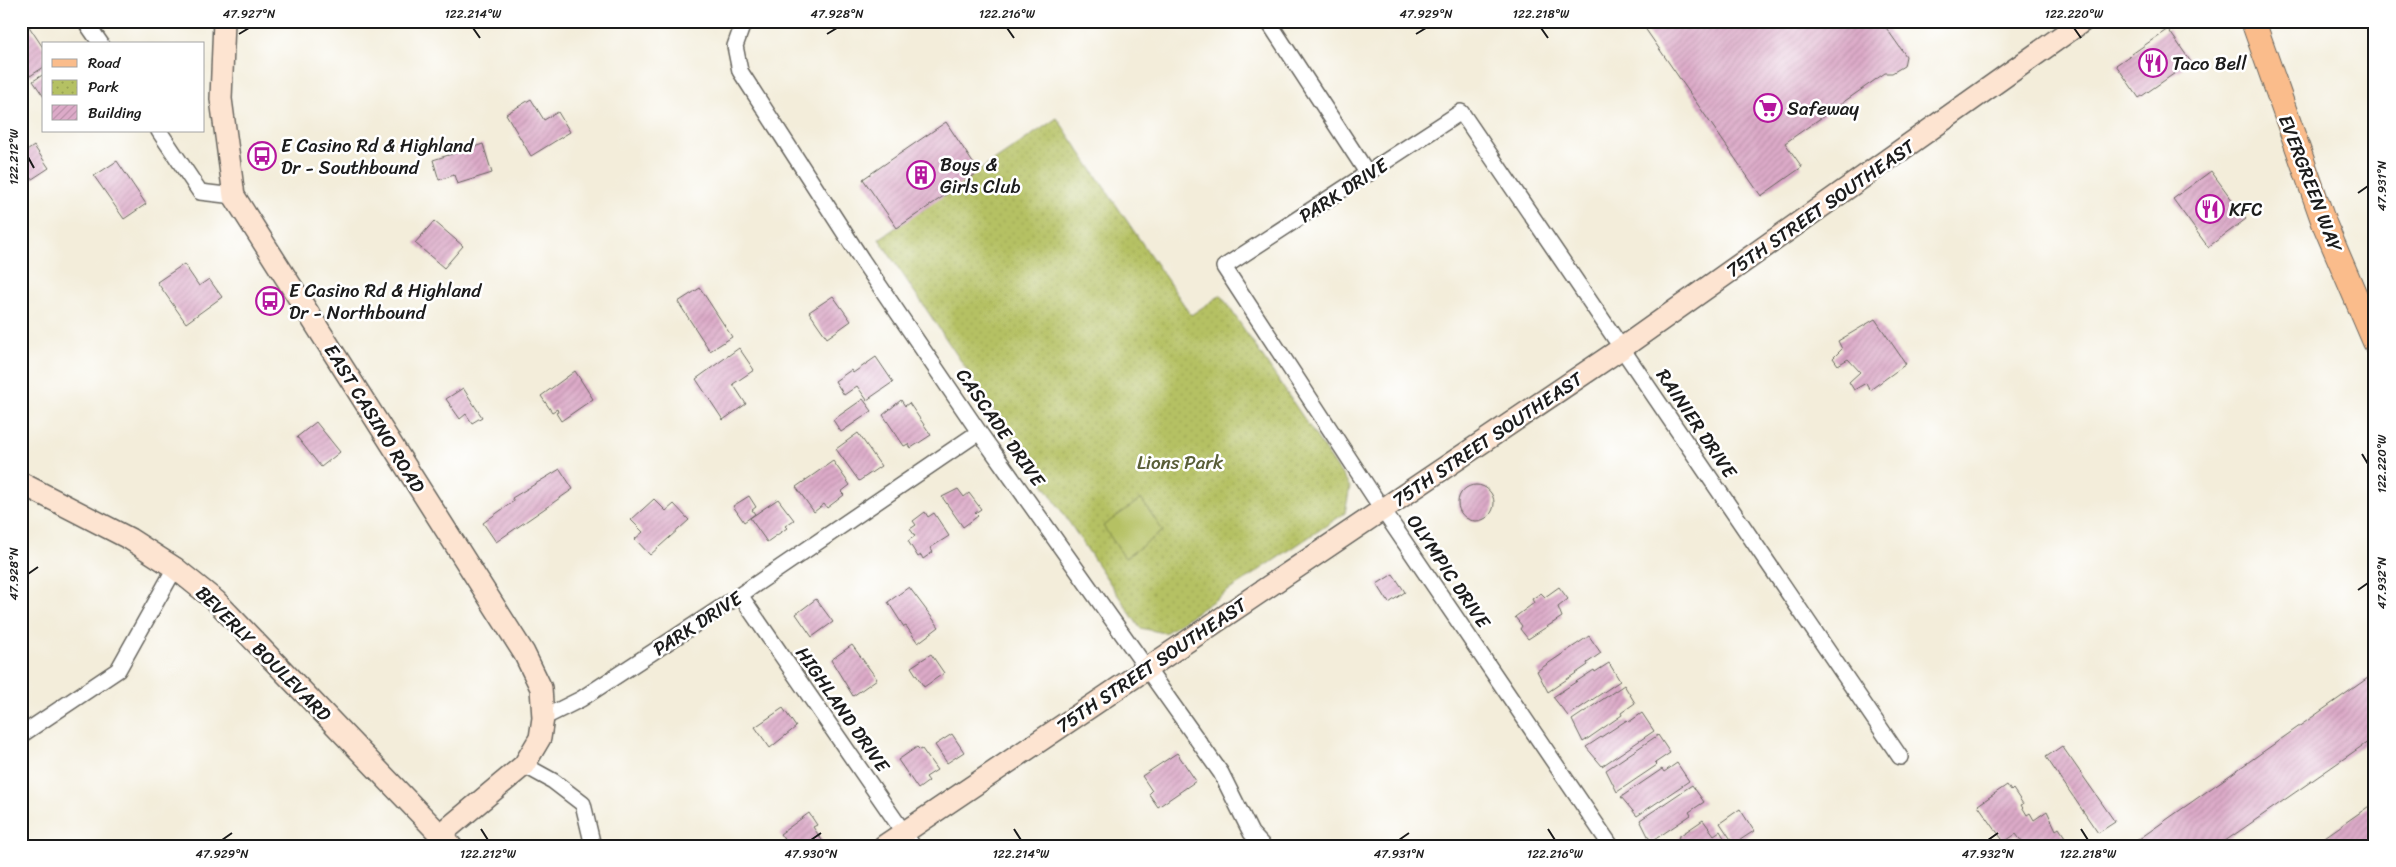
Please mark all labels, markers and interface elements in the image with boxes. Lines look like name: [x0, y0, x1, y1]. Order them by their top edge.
text: 47.927°N: [223, 3, 276, 25]
text: 122.214°W: [445, 3, 502, 25]
text: 47.928°N: [811, 3, 864, 25]
text: 122.216°W: [979, 3, 1036, 25]
text: 47.929°N: [1399, 3, 1453, 25]
text: 122.218°W: [1513, 3, 1570, 25]
text: 122.220°W: [2045, 3, 2104, 25]
legend: [42, 42, 205, 132]
place label: Taco Bell: [2172, 47, 2247, 80]
restaurant icon: Taco Bell: [2138, 48, 2168, 78]
text: Road: [88, 50, 121, 76]
text: Park: [88, 74, 119, 100]
place label: Safeway: [1787, 92, 1859, 125]
supermarket icon: Safeway: [1753, 93, 1783, 123]
text: Building: [88, 100, 142, 126]
street label: EVERGREEN WAY: [2269, 110, 2352, 258]
text: 122.212°W: [3, 128, 25, 185]
place label: E Casino Rd & Highland Dr - Southbound: [281, 129, 474, 184]
street label: 75TH STREET SOUTHEAST: [1719, 130, 1922, 286]
bus stop icon: E Casino Rd & Highland Dr - Southbound: [247, 141, 277, 171]
place label: Boys & Girls Club: [940, 148, 1021, 203]
street label: PARK DRIVE: [1292, 148, 1396, 232]
building icon: Boys & Girls Club: [906, 160, 936, 190]
text: 47.931°N: [2371, 160, 2393, 211]
place label: KFC: [2229, 193, 2263, 226]
restaurant icon: KFC: [2195, 194, 2225, 224]
place label: E Casino Rd & Highland Dr - Northbound: [289, 274, 482, 329]
bus stop icon: E Casino Rd & Highland Dr - Northbound: [255, 286, 285, 316]
street label: EAST CASINO ROAD: [315, 337, 434, 500]
street label: CASCADE DRIVE: [947, 361, 1055, 495]
street label: 75TH STREET SOUTHEAST: [1385, 362, 1590, 516]
street label: RAINIER DRIVE: [1648, 362, 1746, 486]
text: 122.220°W: [2371, 434, 2393, 493]
park label: Lions Park: [1137, 446, 1224, 479]
street label: OLYMPIC DRIVE: [1398, 507, 1500, 636]
text: 47.928°N: [3, 547, 25, 600]
text: 47.932°N: [2371, 556, 2393, 609]
street label: BEVERLY BOULEVARD: [188, 577, 340, 730]
street label: PARK DRIVE: [646, 581, 750, 665]
street label: 75TH STREET SOUTHEAST: [1049, 588, 1254, 742]
street label: HIGHLAND DRIVE: [787, 639, 899, 780]
text: 47.929°N: [195, 843, 249, 865]
text: 122.212°W: [460, 843, 517, 865]
text: 47.930°N: [785, 843, 838, 865]
text: 122.214°W: [993, 843, 1050, 865]
text: 47.931°N: [1374, 843, 1425, 865]
text: 122.216°W: [1527, 843, 1584, 865]
text: 47.932°N: [1962, 843, 2015, 865]
text: 122.218°W: [2060, 843, 2117, 865]

